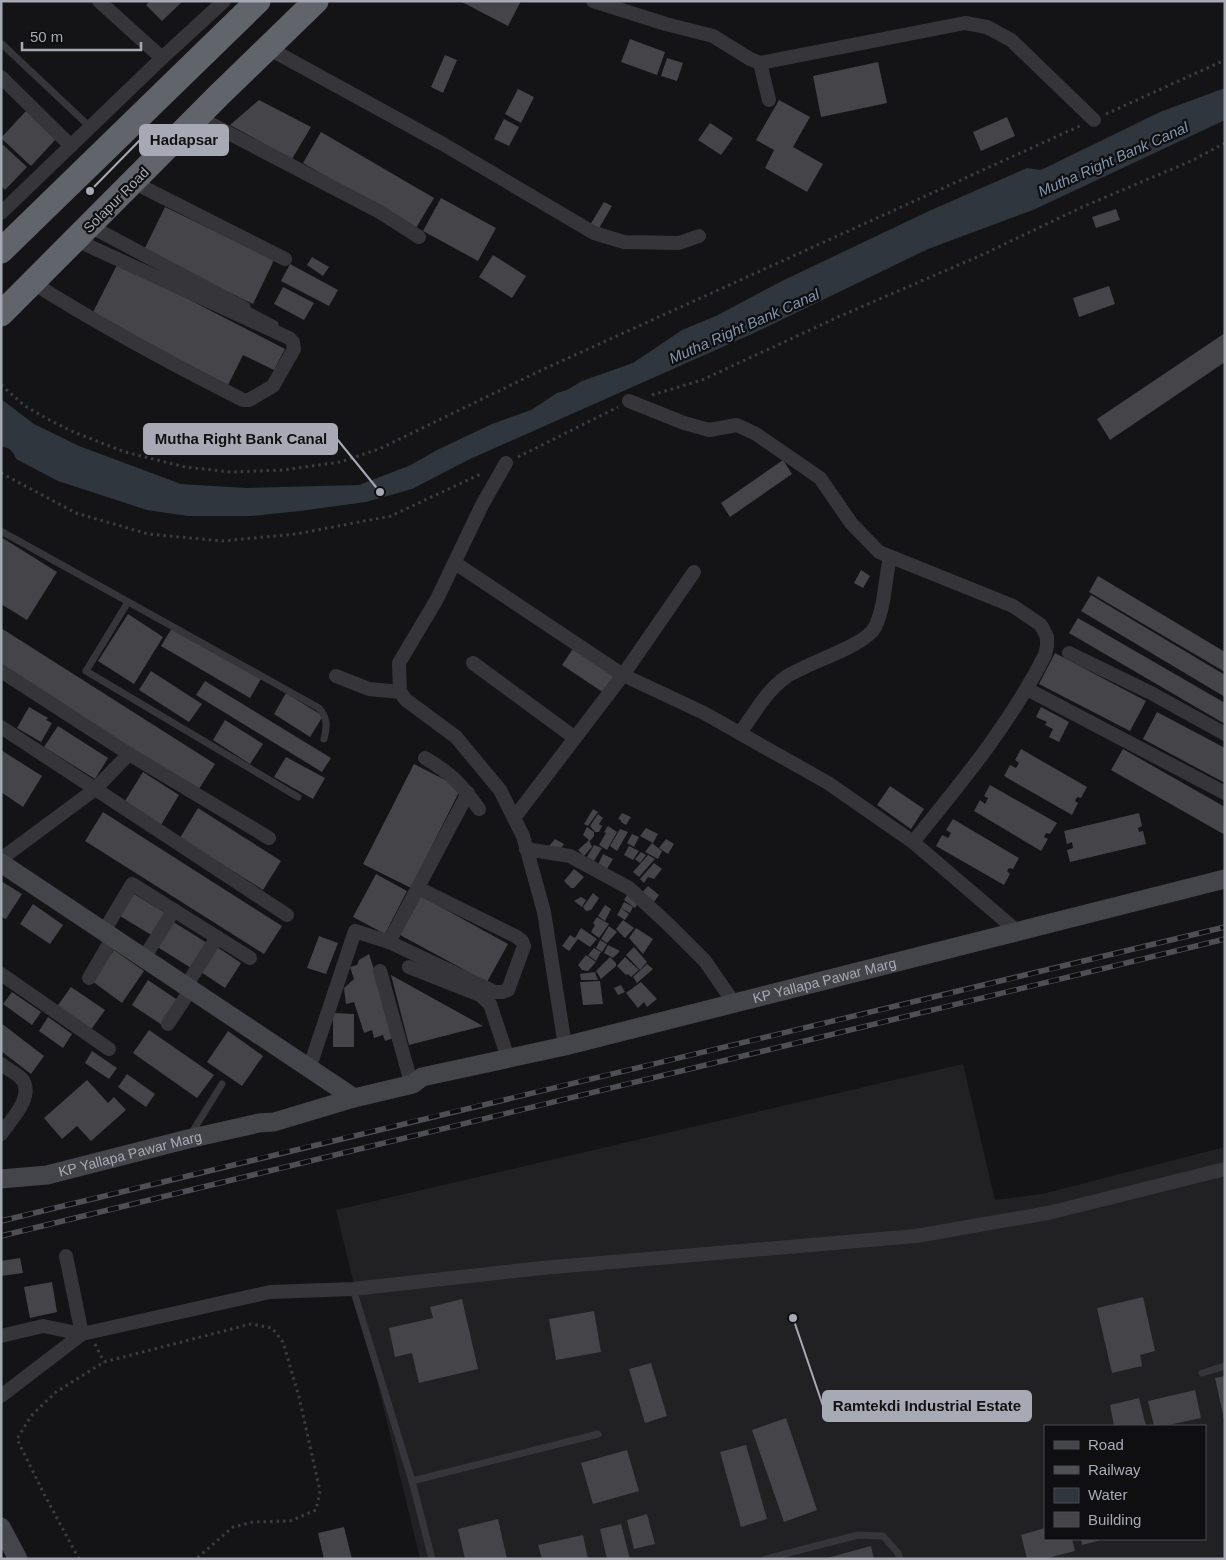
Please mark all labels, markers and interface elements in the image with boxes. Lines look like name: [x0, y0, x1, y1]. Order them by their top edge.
scale bar: [22, 20, 141, 52]
text: 50 m: [30, 28, 63, 45]
water label: Mutha Right Bank Canal: [1035, 118, 1191, 200]
callout: Hadapsar: [140, 125, 228, 155]
text: Hadapsar: [150, 131, 218, 148]
street label: Solapur Road: [80, 164, 152, 236]
water label: Mutha Right Bank Canal: [666, 285, 822, 367]
callout: Mutha Right Bank Canal: [144, 424, 337, 454]
text: Mutha Right Bank Canal: [155, 430, 327, 447]
street label: KP Yallapa Pawar Marg: [751, 955, 898, 1006]
street label: KP Yallapa Pawar Marg: [57, 1128, 203, 1180]
callout: Ramtekdi Industrial Estate: [823, 1391, 1031, 1421]
text: Ramtekdi Industrial Estate: [833, 1397, 1021, 1414]
legend: [1044, 1425, 1206, 1540]
text: Road: [1088, 1436, 1124, 1453]
text: Railway: [1088, 1461, 1141, 1478]
text: Water: [1088, 1486, 1127, 1503]
text: Building: [1088, 1511, 1141, 1528]

